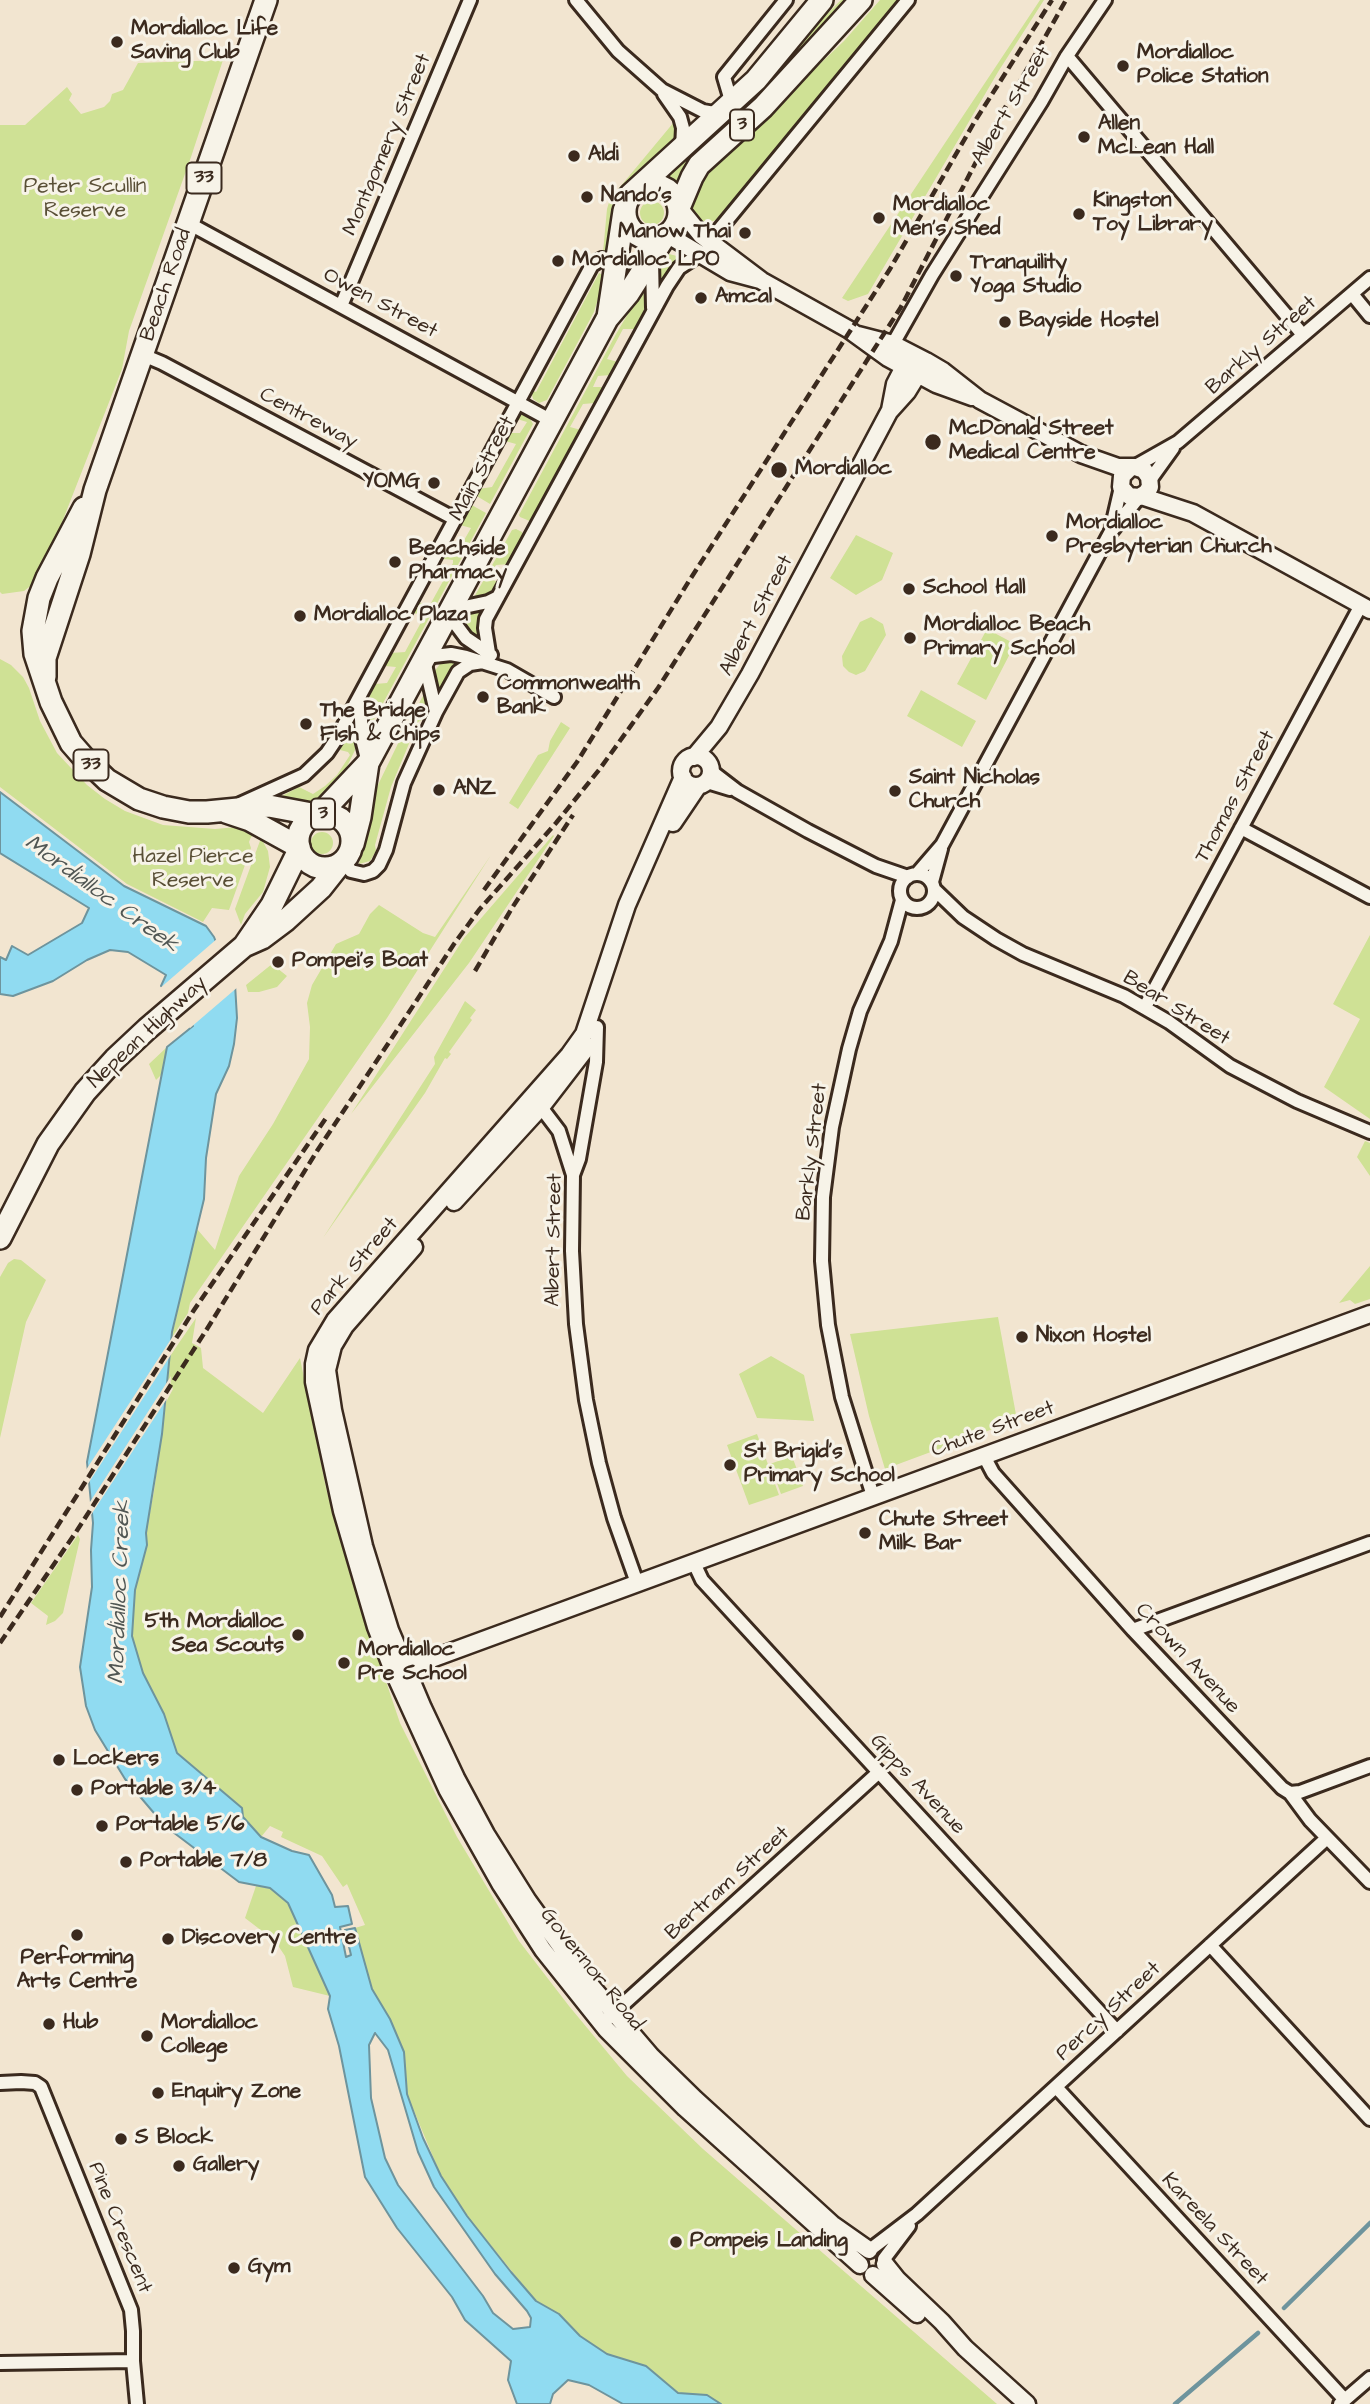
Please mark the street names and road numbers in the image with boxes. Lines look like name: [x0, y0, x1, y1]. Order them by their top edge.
street label: Albert Street: [967, 42, 1057, 170]
street label: Montgomery Street: [338, 50, 438, 240]
road number: 3: [730, 110, 754, 140]
road number: 33: [186, 162, 222, 194]
street label: Beach Road: [136, 225, 198, 345]
street label: Owen Street: [318, 263, 442, 345]
street label: Barkly Street: [1202, 291, 1322, 401]
street label: Centreway: [255, 383, 361, 455]
street label: Main Street: [445, 412, 521, 526]
street label: Albert Street: [715, 551, 799, 681]
street label: Thomas Street: [1191, 727, 1281, 867]
road number: 33: [74, 750, 108, 780]
road number: 3: [311, 799, 335, 830]
street label: Bear Street: [1118, 966, 1234, 1052]
street label: Nepean Highway: [83, 971, 213, 1095]
street label: Barkly Street: [792, 1082, 834, 1222]
street label: Albert Street: [541, 1173, 569, 1307]
street label: Park Street: [306, 1213, 404, 1321]
street label: Chute Street: [928, 1396, 1058, 1464]
street label: Crown Avenue: [1129, 1598, 1245, 1720]
street label: Gipps Avenue: [864, 1729, 970, 1841]
street label: Bertram Street: [661, 1822, 795, 1946]
street label: Governor Road: [534, 1904, 648, 2036]
street label: Percy Street: [1051, 1957, 1167, 2067]
street label: Pine Crescent: [81, 2159, 157, 2297]
street label: Kareela Street: [1155, 2168, 1273, 2292]

